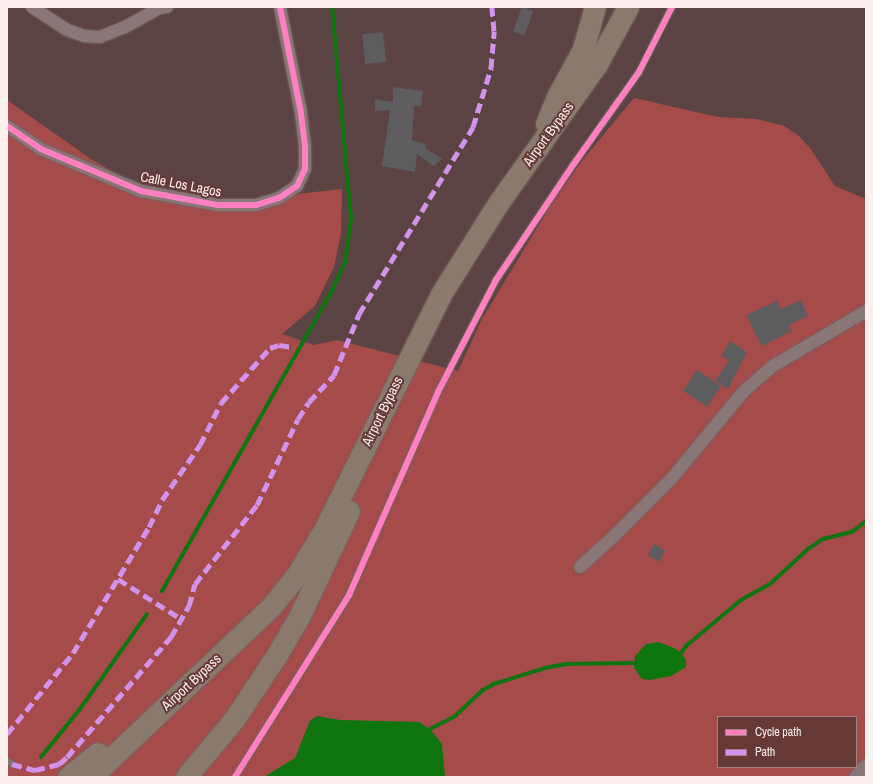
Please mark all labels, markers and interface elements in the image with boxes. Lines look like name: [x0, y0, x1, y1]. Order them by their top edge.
street label: Airport Bypass: [519, 99, 577, 169]
street label: Calle Los Lagos: [139, 168, 223, 200]
street label: Airport Bypass: [358, 373, 406, 449]
street label: Airport Bypass: [158, 650, 224, 714]
legend: [717, 716, 857, 768]
text: Cycle path: [755, 724, 802, 740]
text: Path: [755, 744, 775, 760]

